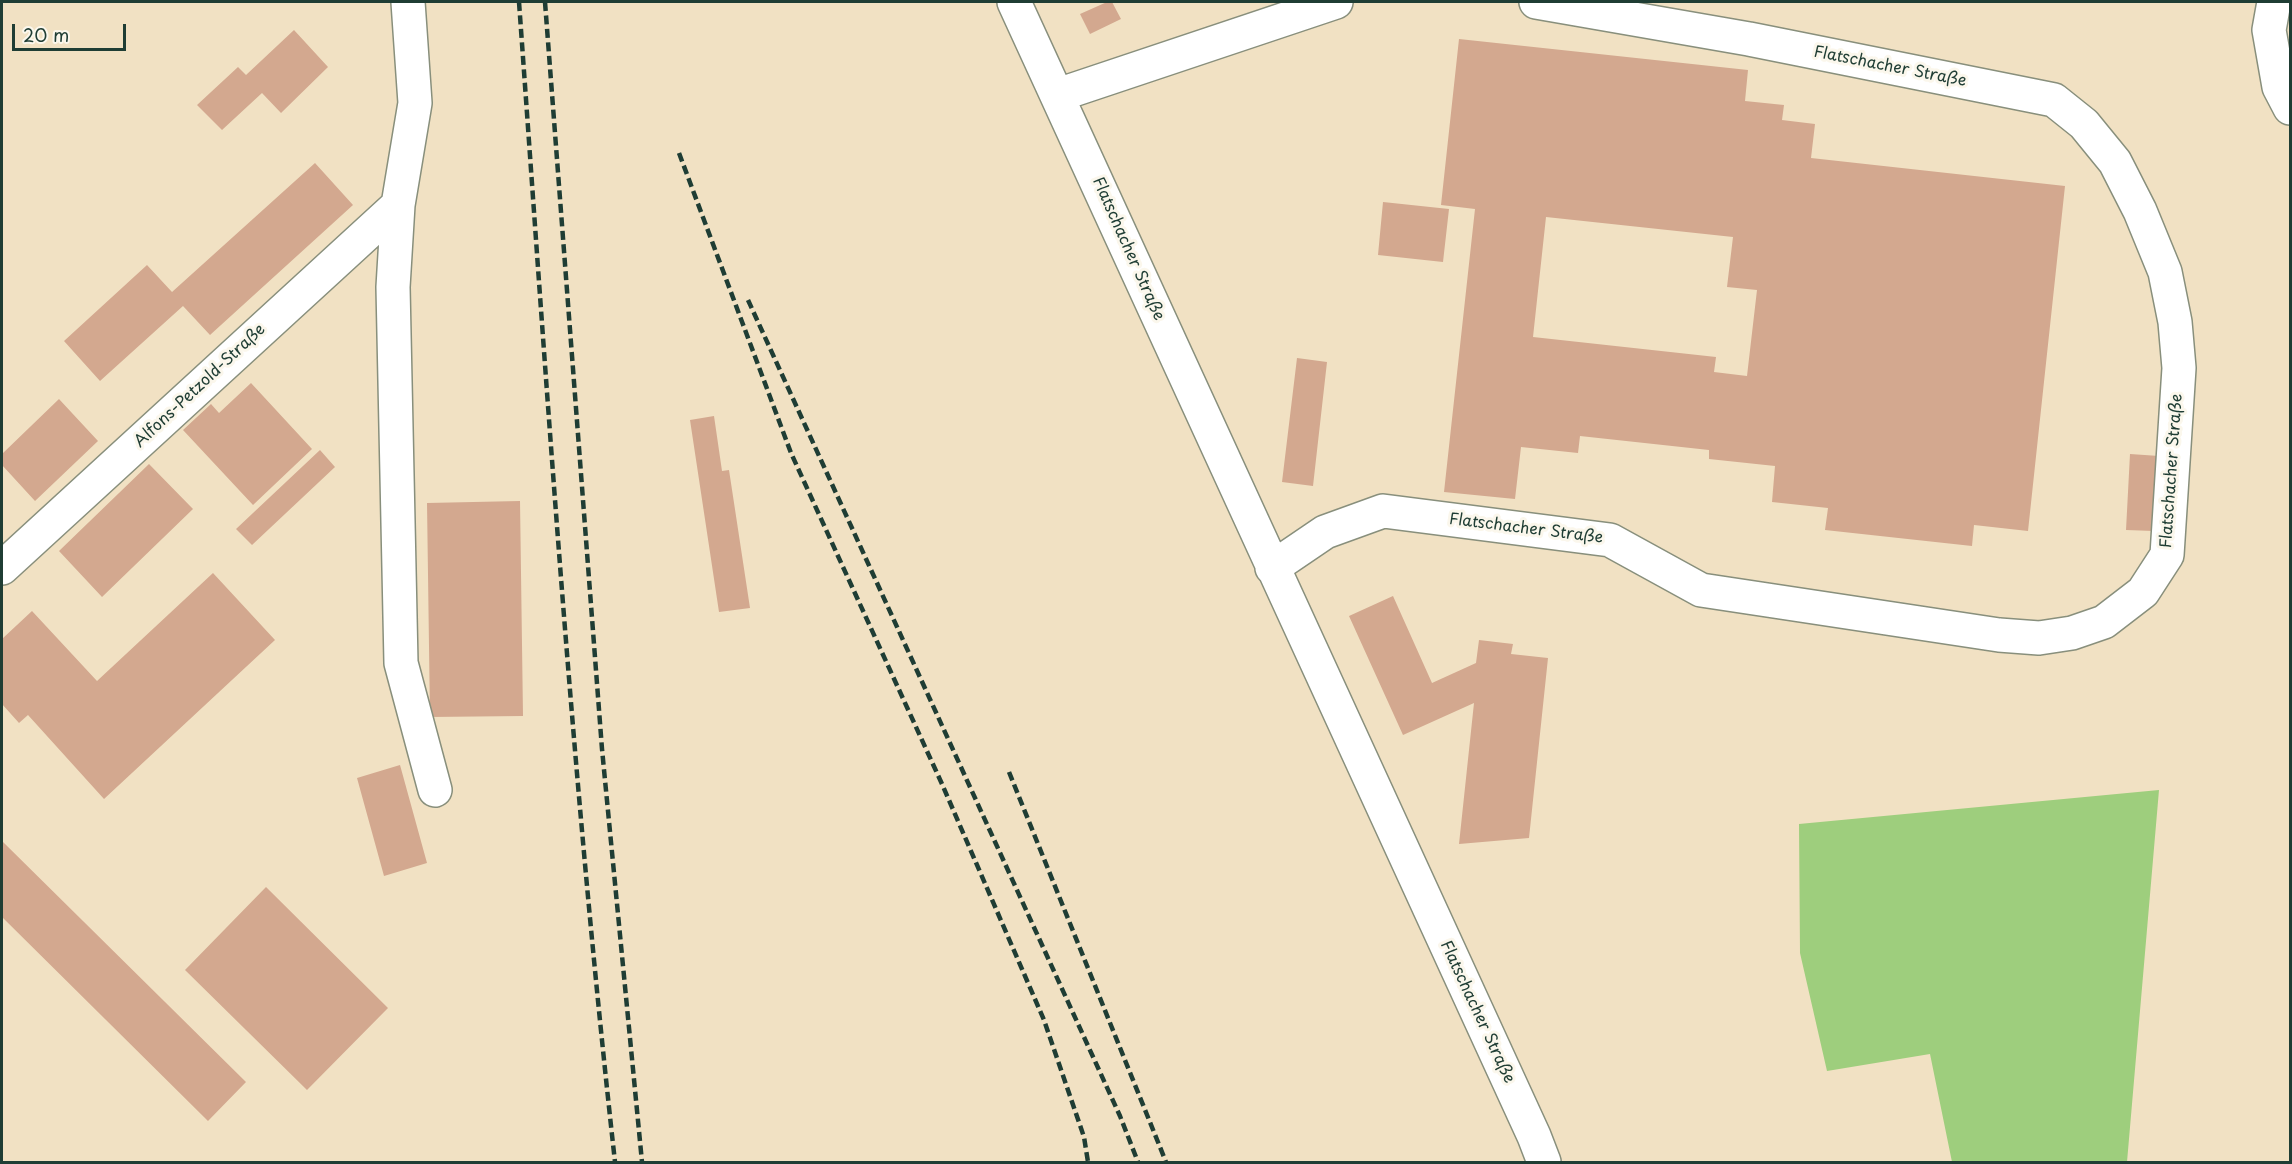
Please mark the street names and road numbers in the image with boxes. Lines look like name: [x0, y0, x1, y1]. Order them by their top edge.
street label: Flatschacher Straße: [1812, 43, 1968, 91]
street label: Flatschacher Straße: [1088, 174, 1168, 324]
street label: Alfons-Petzold-Straße: [130, 320, 270, 452]
street label: Flatschacher Straße: [2157, 393, 2187, 549]
street label: Flatschacher Straße: [1448, 510, 1604, 548]
street label: Flatschacher Straße: [1436, 938, 1518, 1086]

